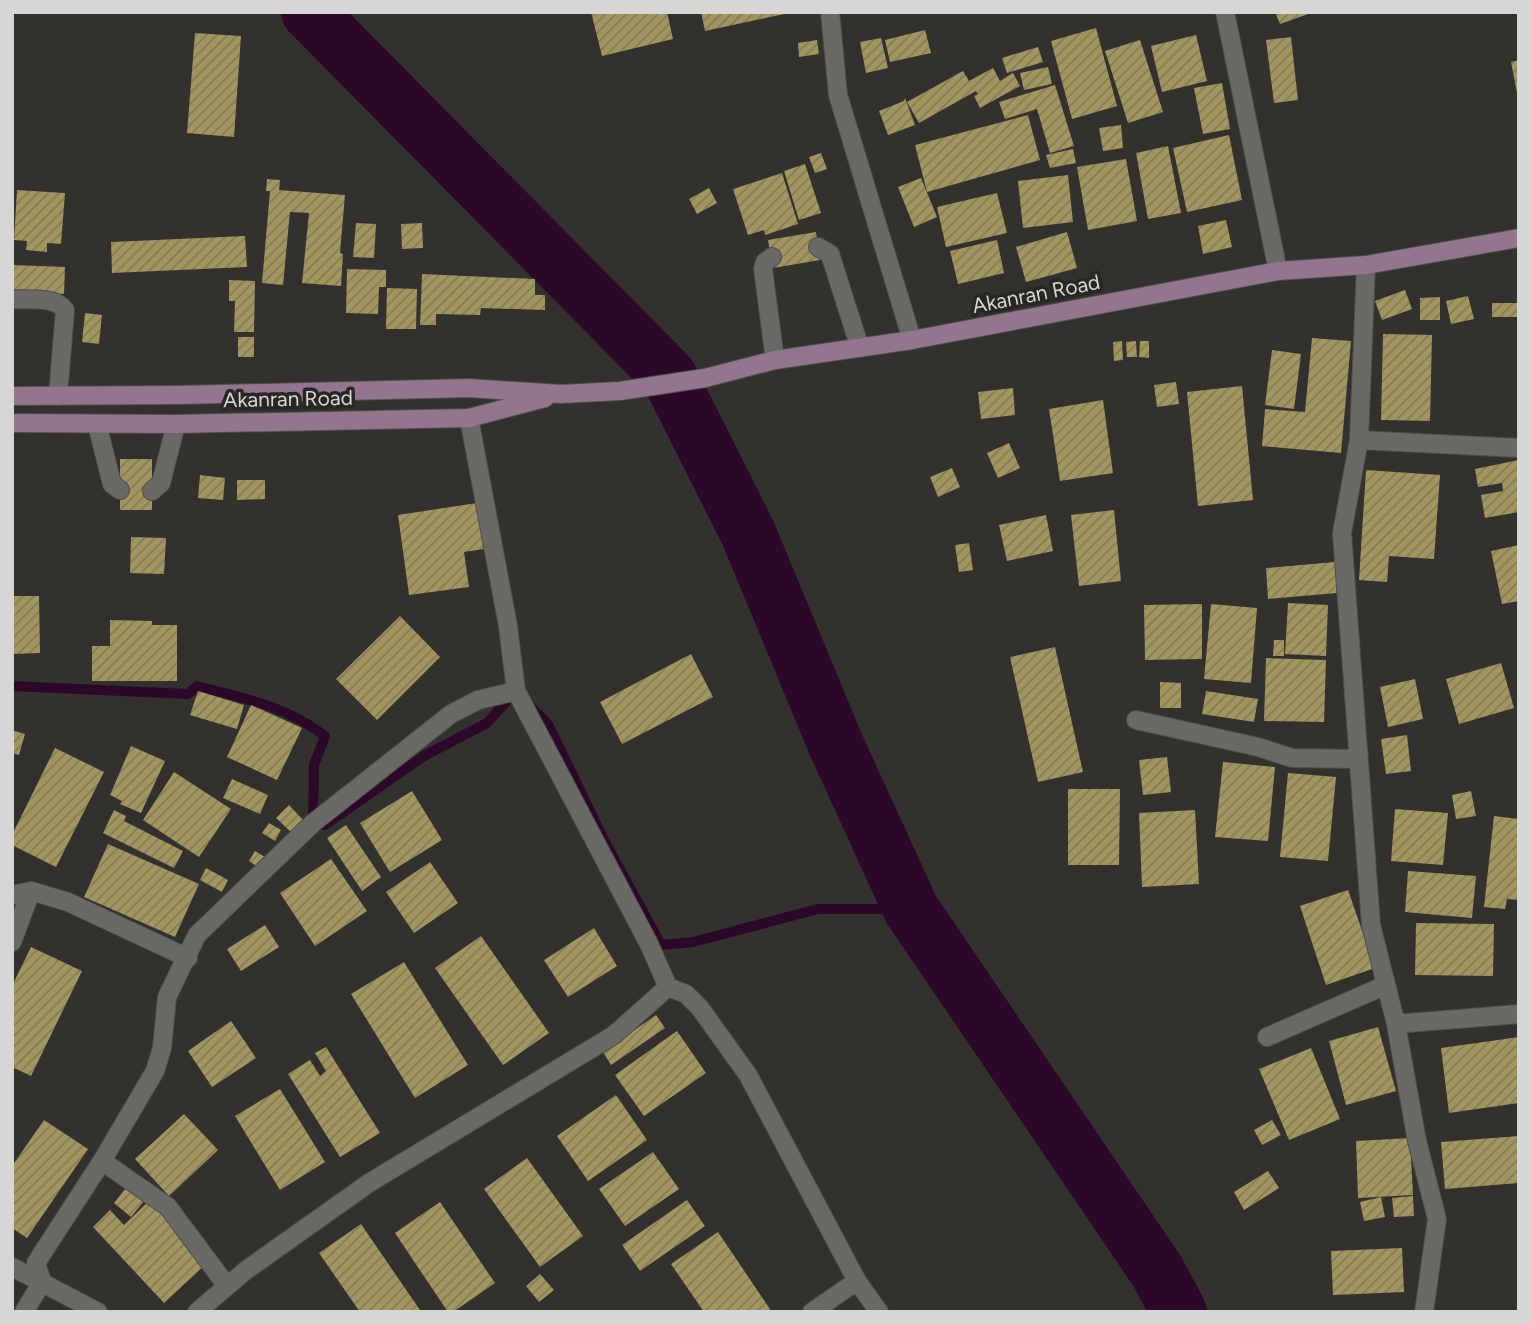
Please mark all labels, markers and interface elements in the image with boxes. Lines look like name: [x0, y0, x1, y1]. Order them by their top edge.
street label: Akanran Road: [970, 269, 1102, 318]
street label: Akanran Road: [223, 385, 353, 412]

